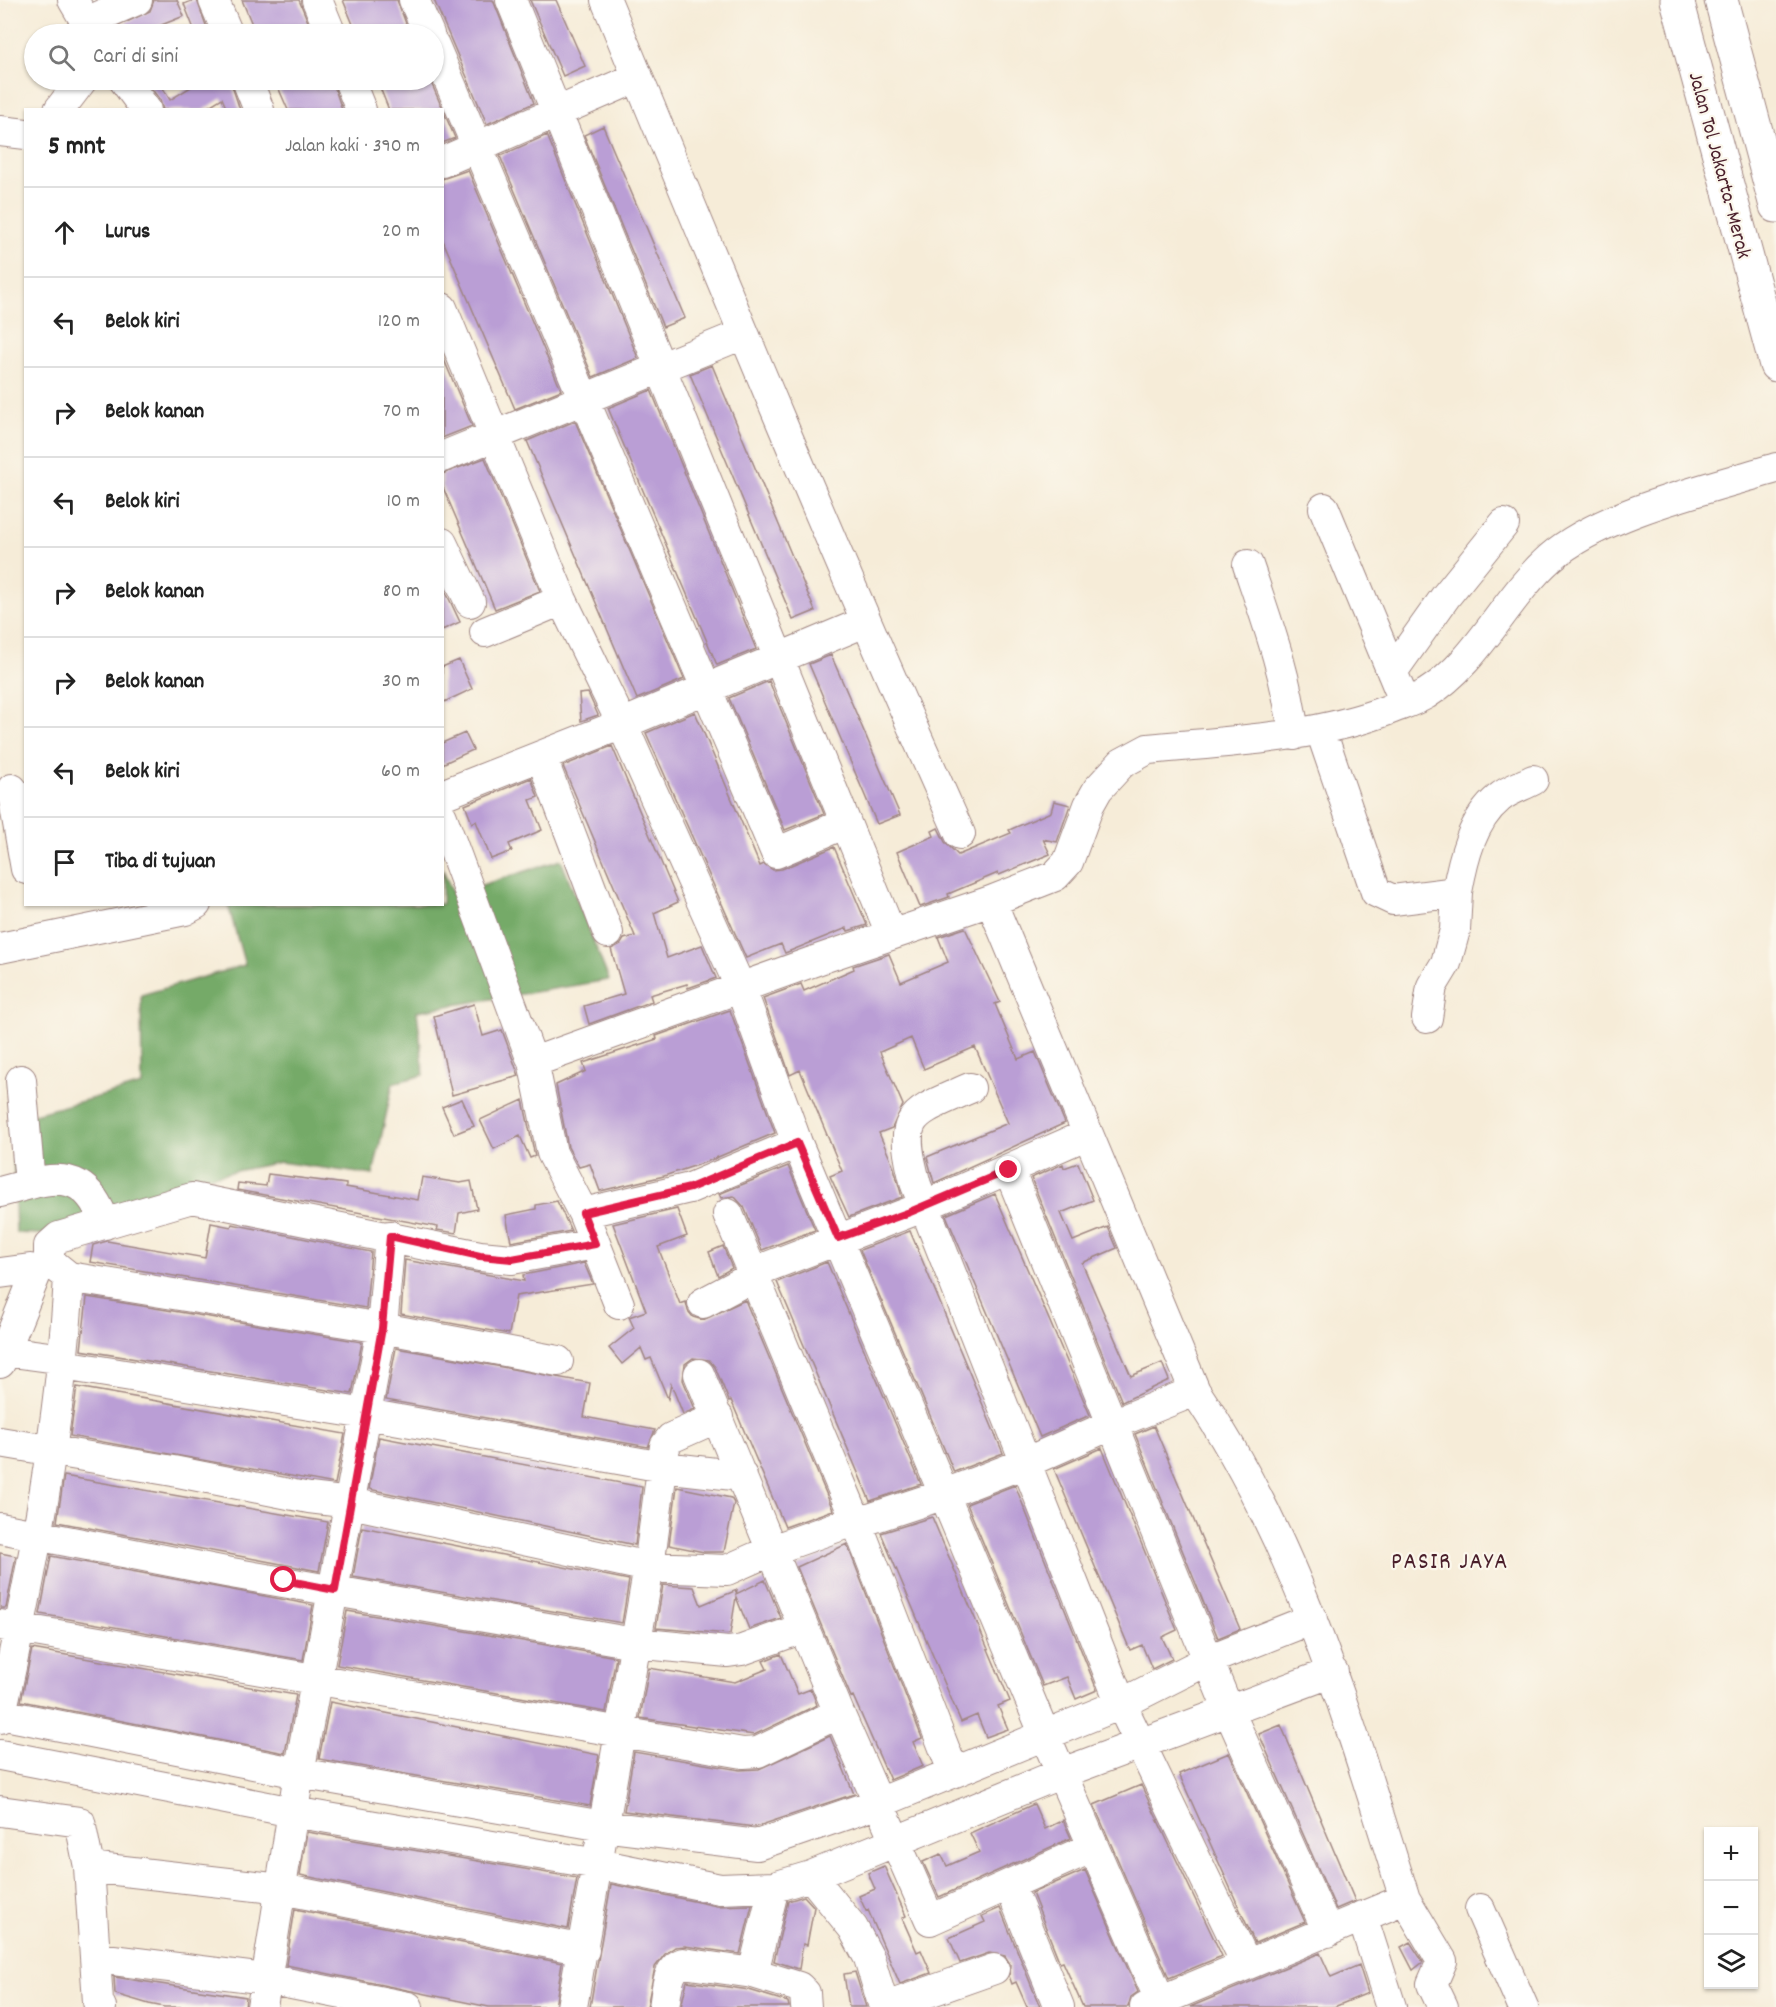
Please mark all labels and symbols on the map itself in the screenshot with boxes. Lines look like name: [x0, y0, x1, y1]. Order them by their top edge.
street label: Jalan Tol Jakarta–Merak: [1679, 69, 1757, 262]
route end: [995, 1156, 1021, 1182]
district label: PASIR JAYA: [1391, 1546, 1509, 1580]
route start: [270, 1566, 296, 1592]

